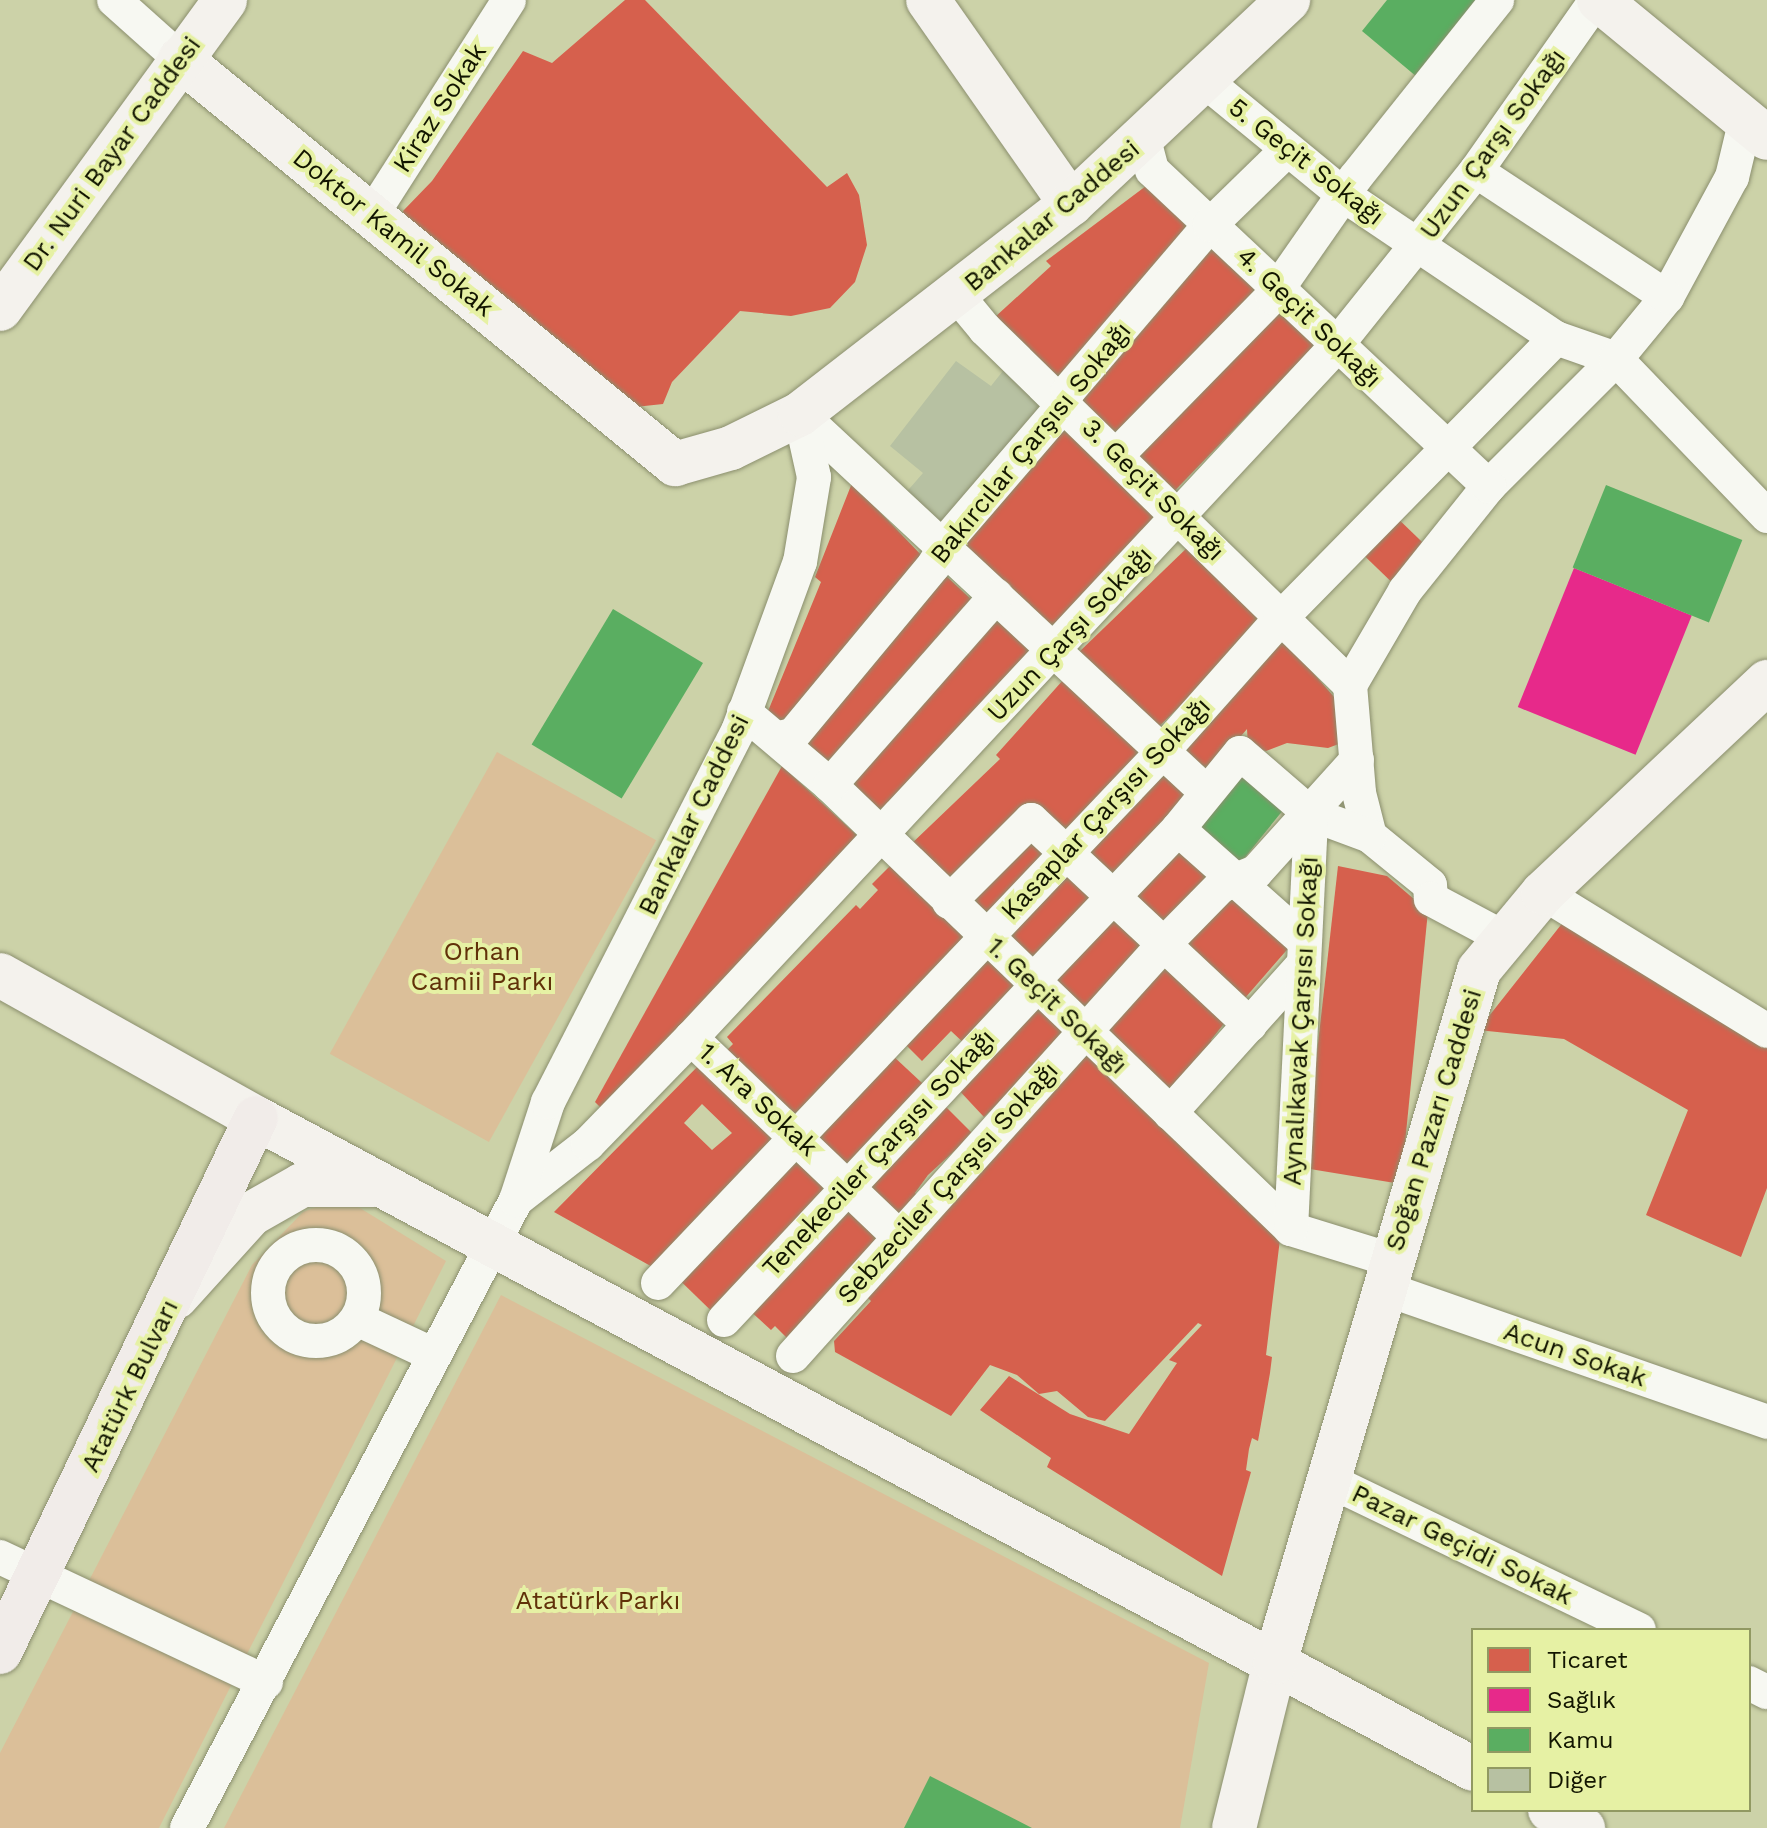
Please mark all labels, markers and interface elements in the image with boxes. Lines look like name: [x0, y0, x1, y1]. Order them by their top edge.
street label: Dr. Nuri Bayar Caddesi: [16, 30, 208, 278]
street label: Kiraz Sokak: [387, 37, 493, 179]
street label: Uzun Çarşı Sokağı: [1414, 43, 1572, 245]
street label: 5. Geçit Sokağı: [1222, 92, 1390, 232]
street label: Bankalar Caddesi: [958, 133, 1146, 299]
street label: Doktor Kamil Sokak: [286, 142, 500, 324]
street label: 4. Geçit Sokağı: [1230, 241, 1388, 395]
street label: Bakırcılar Çarşısı Sokağı: [924, 316, 1138, 570]
street label: 3. Geçit Sokağı: [1075, 412, 1231, 568]
street label: Uzun Çarşı Sokağı: [981, 540, 1159, 728]
street label: Kasaplar Çarşısı Sokağı: [995, 691, 1217, 927]
street label: Bankalar Caddesi: [632, 709, 756, 921]
street label: Aynalıkavak Çarşısı Sokağı: [1277, 855, 1325, 1187]
street label: 1. Geçit Sokağı: [980, 931, 1134, 1081]
park label: Orhan Camii Parkı: [411, 936, 553, 998]
street label: Soğan Pazarı Caddesi: [1379, 985, 1489, 1255]
street label: Tenekeciler Çarşısı Sokağı: [756, 1023, 1002, 1283]
street label: 1. Ara Sokak: [691, 1036, 825, 1164]
street label: Sebzeciler Çarşısı Sokağı: [831, 1055, 1065, 1311]
street label: Atatürk Bulvarı: [75, 1295, 185, 1477]
street label: Acun Sokak: [1500, 1316, 1650, 1394]
street label: Pazar Geçidi Sokak: [1346, 1478, 1578, 1612]
park label: Atatürk Parkı: [515, 1585, 681, 1617]
legend: [1471, 1628, 1751, 1812]
text: Ticaret: [1547, 1646, 1627, 1674]
text: Sağlık: [1547, 1686, 1616, 1714]
text: Kamu: [1547, 1726, 1614, 1754]
text: Diğer: [1547, 1766, 1607, 1794]

